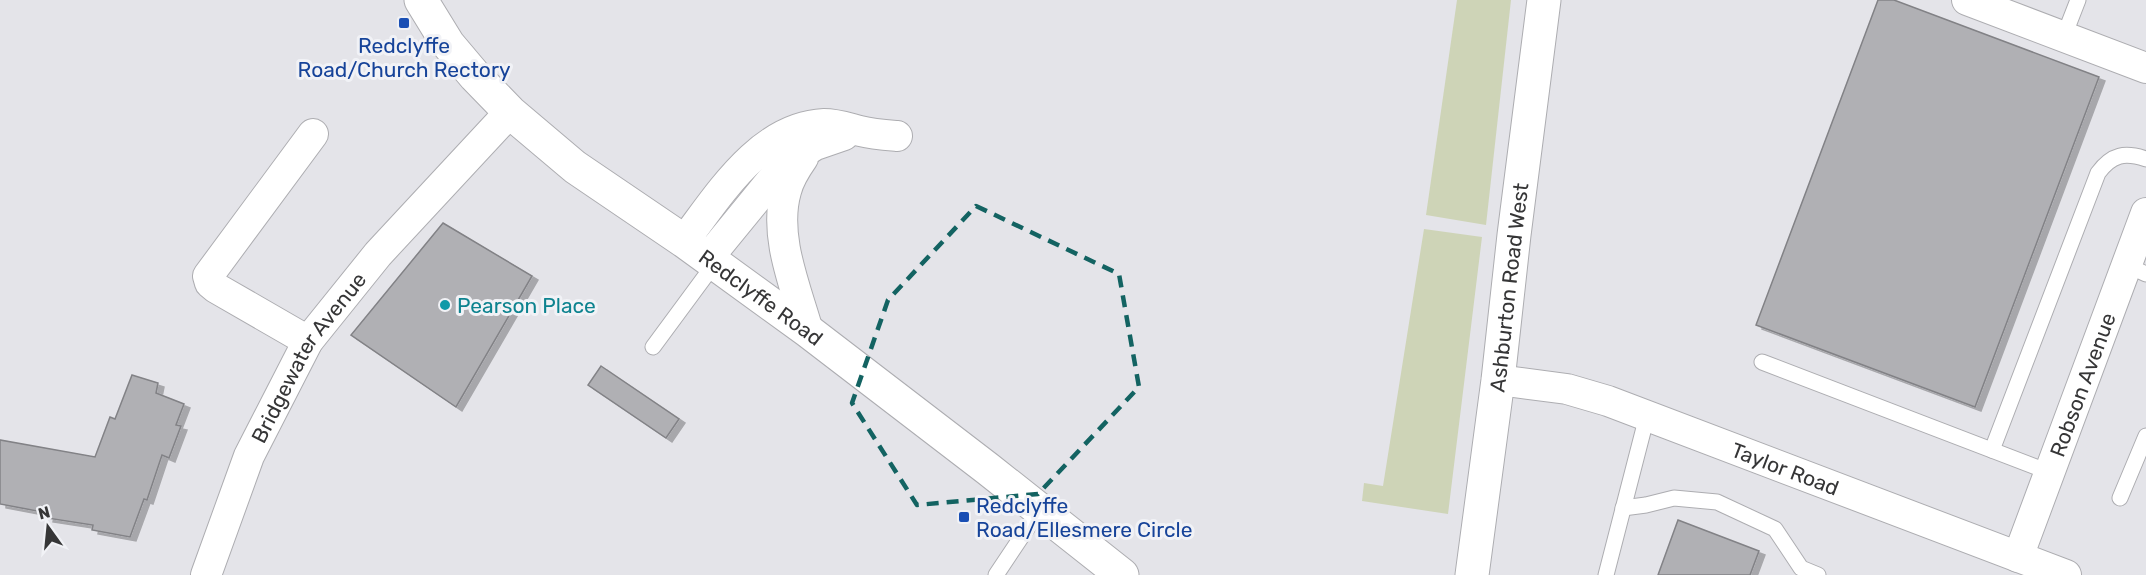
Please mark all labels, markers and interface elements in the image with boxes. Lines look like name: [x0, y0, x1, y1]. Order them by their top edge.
marker: Redclyffe Road/Church Rectory: [397, 16, 411, 30]
place label: Redclyffe Road/Church Rectory: [298, 33, 511, 82]
street label: Ashburton Road West: [1484, 181, 1533, 394]
street label: Redclyffe Road: [694, 244, 828, 351]
street label: Bridgewater Avenue: [246, 267, 371, 447]
place label: Pearson Place: [457, 293, 596, 318]
marker: Pearson Place: [438, 298, 452, 312]
street label: Robson Avenue: [2044, 309, 2120, 460]
street label: Taylor Road: [1728, 437, 1842, 500]
place label: Redclyffe Road/Ellesmere Circle: [976, 493, 1192, 542]
north arrow: [18, 497, 78, 557]
text: N: [36, 502, 52, 524]
marker: Redclyffe Road/Ellesmere Circle: [957, 510, 971, 524]

